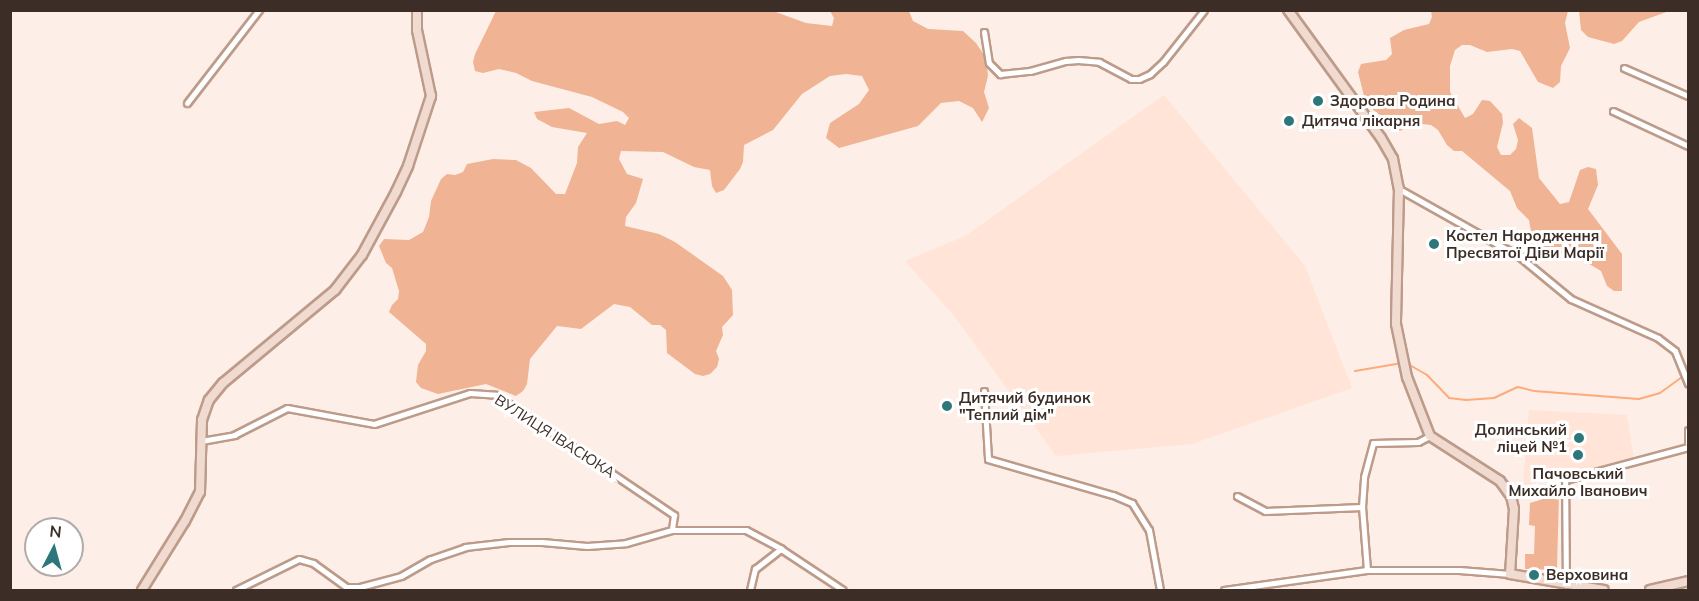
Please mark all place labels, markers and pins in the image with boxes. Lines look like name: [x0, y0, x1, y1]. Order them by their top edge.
place label: Здорова Родина: [1330, 92, 1455, 110]
marker: Здорова Родина: [1311, 94, 1325, 108]
marker: Дитяча лікарня: [1280, 112, 1298, 130]
place label: Дитяча лікарня: [1302, 112, 1420, 130]
place label: Костел Народження Пресвятої Діви Марії: [1446, 226, 1604, 261]
marker: Костел Народження Пресвятої Діви Марії: [1427, 237, 1441, 251]
place label: Дитячий будинок "Теплий дім": [959, 388, 1090, 423]
marker: Дитячий будинок "Теплий дім": [940, 399, 954, 413]
place label: Долинський ліцей №1: [1475, 420, 1567, 455]
marker: Долинський ліцей №1: [1572, 431, 1586, 445]
marker: Пачовський Михайло Іванович: [1571, 448, 1585, 462]
place label: Пачовський Михайло Іванович: [1508, 464, 1648, 499]
place label: Верховина: [1546, 566, 1628, 584]
marker: Верховина: [1527, 568, 1541, 582]

